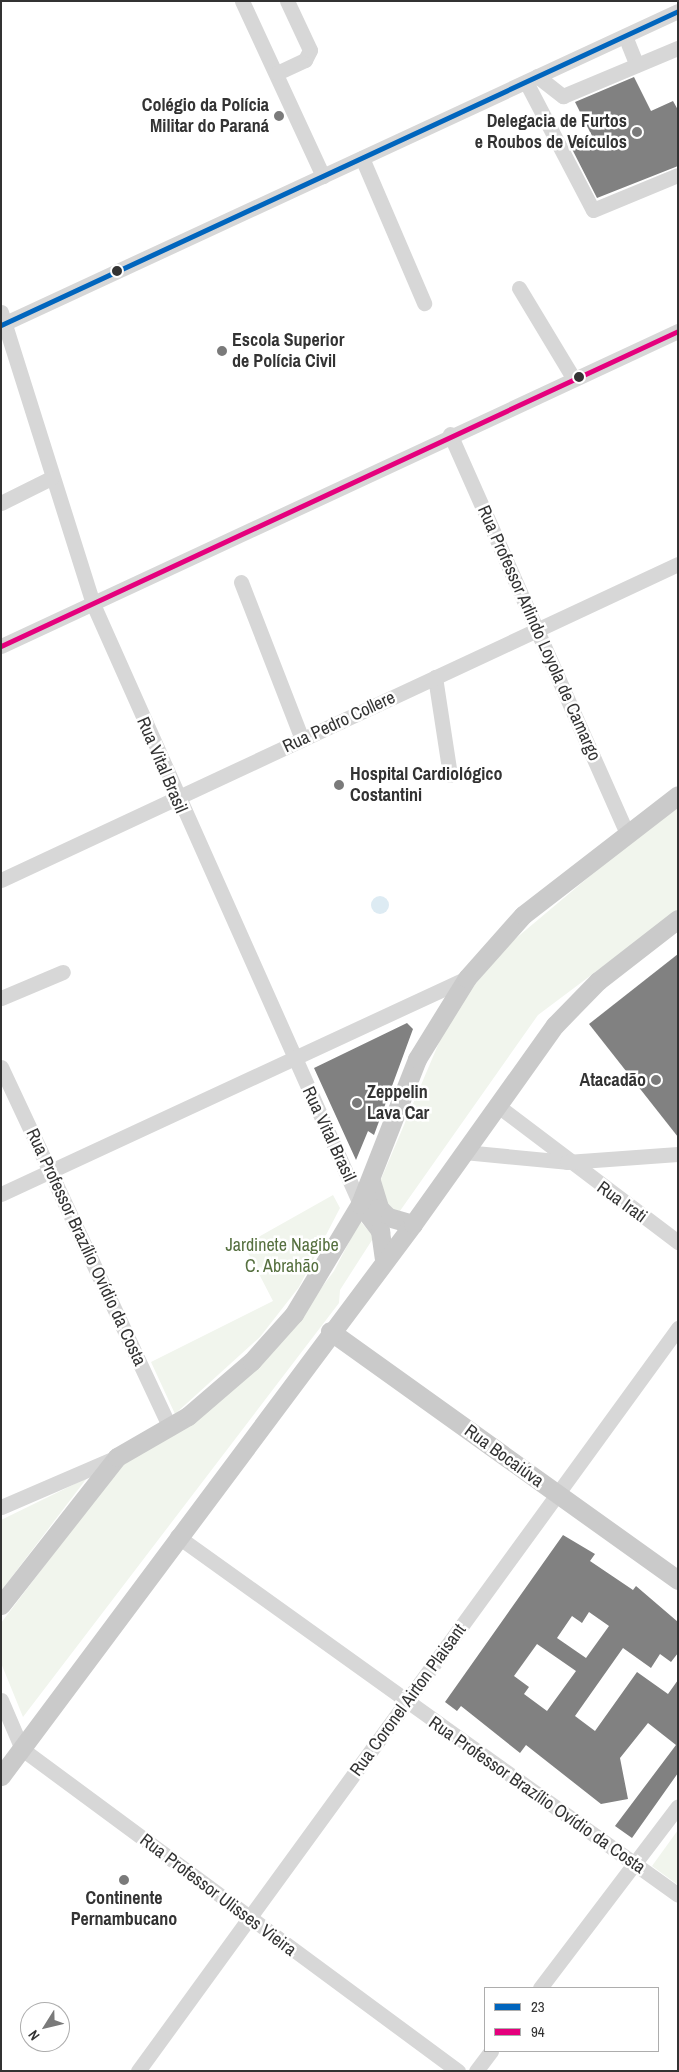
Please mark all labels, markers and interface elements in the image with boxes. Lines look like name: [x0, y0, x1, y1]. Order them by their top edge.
place label: Colégio da Polícia Militar do Paraná: [142, 95, 269, 138]
marker: Colégio da Polícia Militar do Paraná: [273, 110, 285, 122]
place label: Delegacia de Furtos e Roubos de Veículos: [475, 111, 627, 154]
marker: Delegacia de Furtos e Roubos de Veículos: [631, 126, 643, 138]
unlabelled marker: [112, 266, 122, 276]
place label: Escola Superior de Polícia Civil: [232, 330, 344, 372]
marker: Escola Superior de Polícia Civil: [216, 345, 228, 357]
unlabelled marker: [574, 372, 584, 382]
street label: Rua Professor Arlindo Loyola de Camargo: [473, 502, 605, 764]
street label: Rua Pedro Collere: [279, 687, 399, 757]
street label: Rua Vital Brasil: [132, 714, 192, 816]
place label: Hospital Cardiológico Costantini: [350, 764, 503, 806]
marker: Hospital Cardiológico Costantini: [332, 778, 346, 792]
place label: Atacadão: [580, 1069, 646, 1091]
marker: Atacadão: [650, 1074, 662, 1086]
place label: Zeppelin Lava Car: [367, 1082, 429, 1124]
street label: Rua Vital Brasil: [298, 1083, 360, 1185]
marker: Zeppelin Lava Car: [351, 1097, 363, 1109]
street label: Rua Professor Brazílio Ovídio da Costa: [21, 1125, 151, 1369]
street label: Rua Irati: [593, 1177, 651, 1227]
park label: Jardinete Nagibe C. Abrahão: [225, 1235, 339, 1278]
street label: Rua Bocaiúva: [460, 1420, 548, 1492]
street label: Rua Coronel Airton Plaisant: [345, 1619, 471, 1781]
street label: Rua Professor Brazílio Ovídio da Costa: [425, 1712, 649, 1878]
street label: Rua Professor Ulisses Vieira: [136, 1829, 300, 1961]
marker: Continente Pernambucano: [118, 1874, 130, 1886]
place label: Continente Pernambucano: [71, 1888, 177, 1930]
legend: [484, 1987, 659, 2052]
text: 23: [531, 1996, 545, 2017]
north arrow: [20, 2002, 70, 2052]
text: 94: [531, 2021, 545, 2042]
text: N: [24, 2027, 43, 2044]

